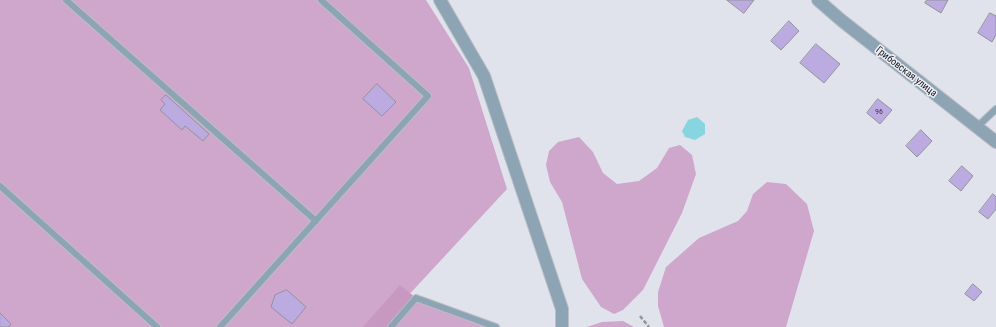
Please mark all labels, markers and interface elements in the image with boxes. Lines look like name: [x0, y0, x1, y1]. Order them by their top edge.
street label: Грибовская улица: [873, 44, 939, 100]
house number: 96: [875, 107, 883, 117]

